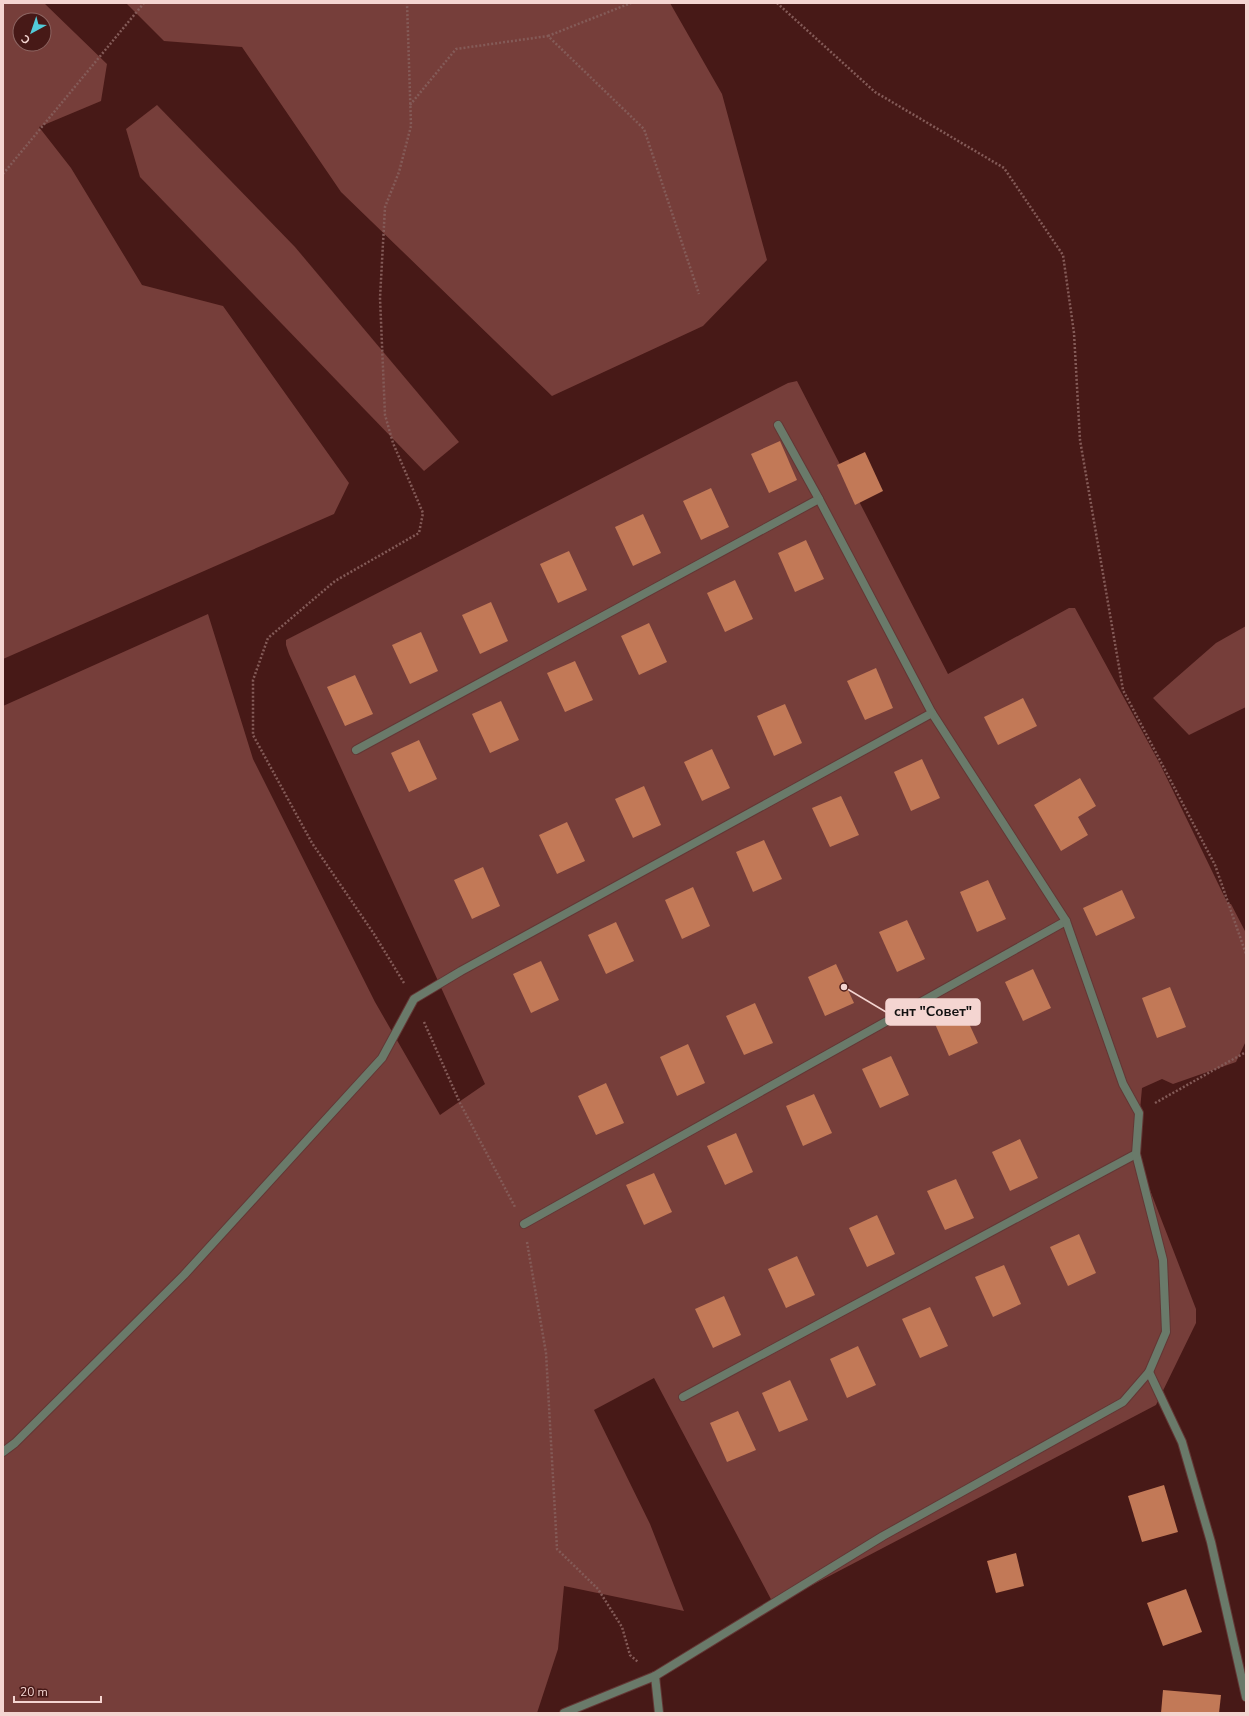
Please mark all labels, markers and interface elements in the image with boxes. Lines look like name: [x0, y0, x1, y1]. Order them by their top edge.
north arrow: [12, 12, 52, 52]
text: С: [18, 31, 34, 47]
callout: снт "Совет": [886, 999, 980, 1025]
text: снт "Совет": [894, 1002, 972, 1021]
scale bar: [14, 1678, 101, 1704]
text: 20 m: [20, 1684, 48, 1700]

